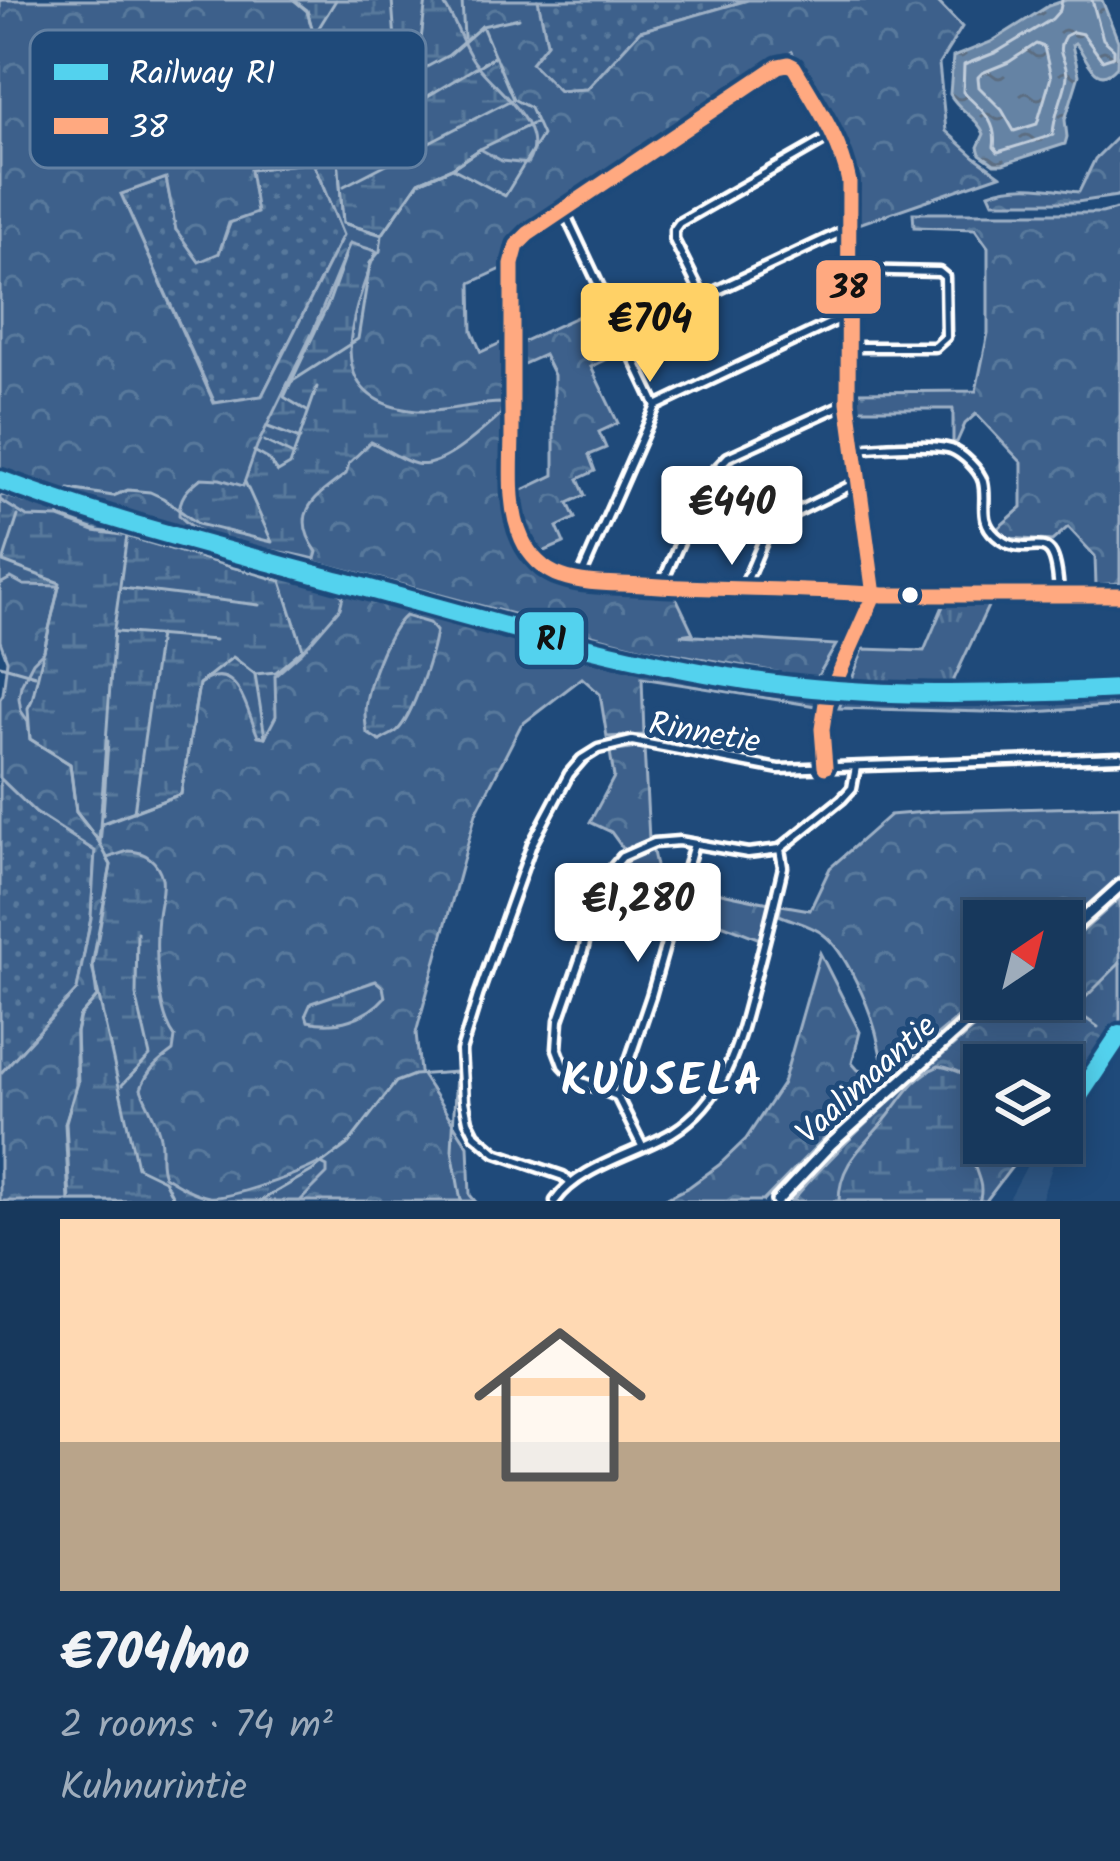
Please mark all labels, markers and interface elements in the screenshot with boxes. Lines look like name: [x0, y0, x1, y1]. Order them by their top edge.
legend: [30, 30, 426, 168]
text: Railway R1: [129, 49, 276, 102]
text: 38: [129, 103, 168, 156]
line badge: 38: [814, 258, 883, 316]
text: 38: [829, 263, 868, 316]
pin: €704: [579, 283, 721, 385]
text: €704: [608, 291, 692, 353]
pin: €440: [661, 466, 803, 568]
text: €440: [688, 474, 776, 536]
unlabelled marker: [899, 584, 921, 606]
line badge: R1: [517, 610, 586, 667]
text: R1: [536, 615, 566, 668]
street label: Rinnetie: [644, 699, 765, 770]
pin: €1,280: [540, 863, 736, 965]
text: €1,280: [582, 871, 694, 933]
north arrow: [963, 900, 1083, 1020]
map controls: [963, 900, 1083, 1164]
street label: Vaalimaantie: [785, 1002, 950, 1159]
button: layers: [963, 1044, 1083, 1164]
district label: KUUSELA: [561, 1047, 765, 1119]
icon: home: [452, 1297, 668, 1513]
text: €704/mo: [60, 1615, 250, 1696]
text: 2 rooms · 74 m²: [60, 1696, 333, 1758]
text: Kuhnurintie: [60, 1758, 247, 1820]

